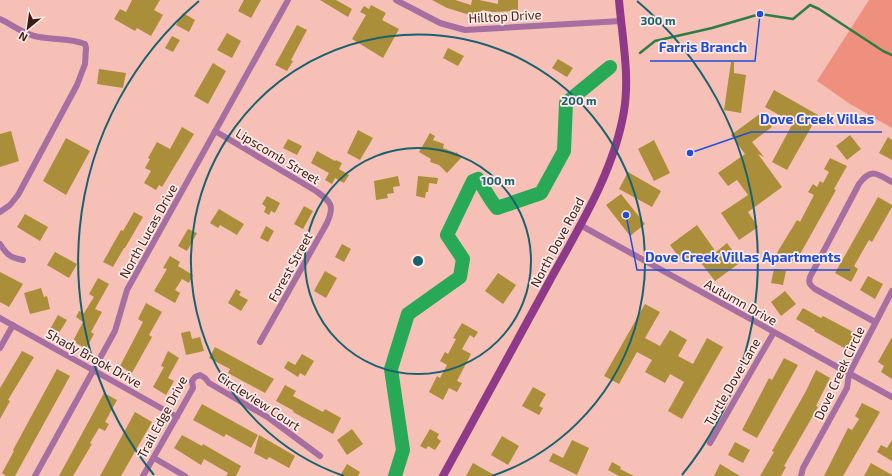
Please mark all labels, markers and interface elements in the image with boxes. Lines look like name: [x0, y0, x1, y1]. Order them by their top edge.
street label: Hilltop Drive: [468, 6, 542, 26]
north arrow: [8, 8, 48, 48]
text: 300 m: [640, 13, 676, 27]
text: N: [16, 30, 30, 45]
callout: Farris Branch: [650, 35, 755, 61]
text: Farris Branch: [659, 38, 747, 55]
text: 200 m: [561, 93, 597, 107]
callout: Dove Creek Villas: [751, 106, 882, 132]
text: Dove Creek Villas: [760, 110, 874, 127]
street label: Lipscomb Street: [233, 125, 323, 187]
text: 100 m: [481, 173, 515, 187]
street label: North Lucas Drive: [116, 181, 180, 281]
street label: North Dove Road: [527, 194, 587, 290]
street label: Forest Street: [264, 230, 316, 304]
callout: Dove Creek Villas Apartments: [637, 244, 850, 270]
text: Dove Creek Villas Apartments: [645, 248, 841, 265]
centre of rings: [411, 254, 425, 268]
street label: Autumn Drive: [702, 275, 780, 329]
street label: Dove Creek Circle: [810, 324, 868, 422]
street label: Shady Brook Drive: [43, 325, 145, 391]
street label: Turtle Dove Lane: [700, 335, 764, 429]
street label: Circleview Court: [215, 368, 304, 434]
street label: Trail Edge Drive: [134, 373, 190, 461]

